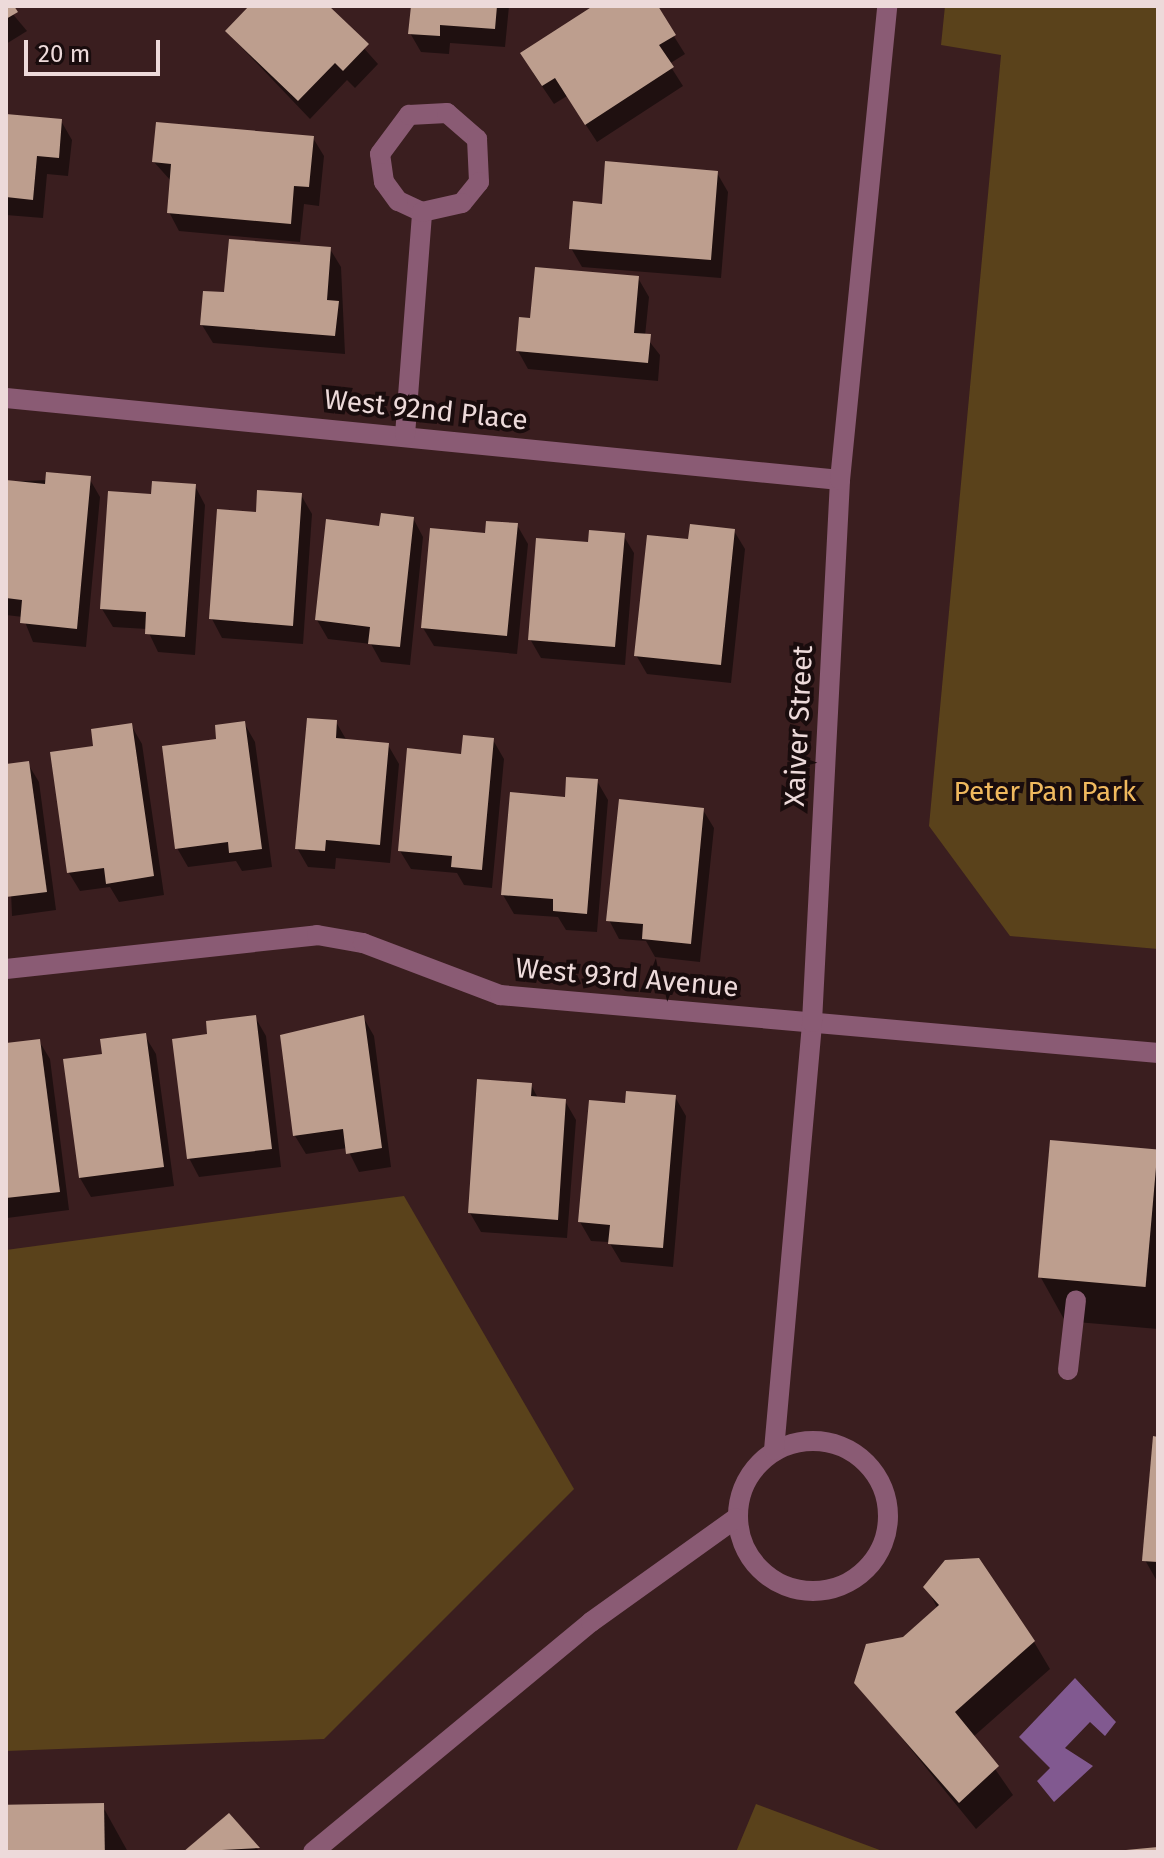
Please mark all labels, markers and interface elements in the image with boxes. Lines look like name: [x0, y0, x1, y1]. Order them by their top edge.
scale bar: [28, 24, 164, 74]
text: 20 m: [38, 40, 90, 68]
street label: West 92nd Place: [323, 383, 529, 437]
street label: Xaiver Street: [778, 645, 820, 807]
park label: Peter Pan Park: [954, 775, 1136, 809]
street label: West 93rd Avenue: [514, 952, 740, 1004]

